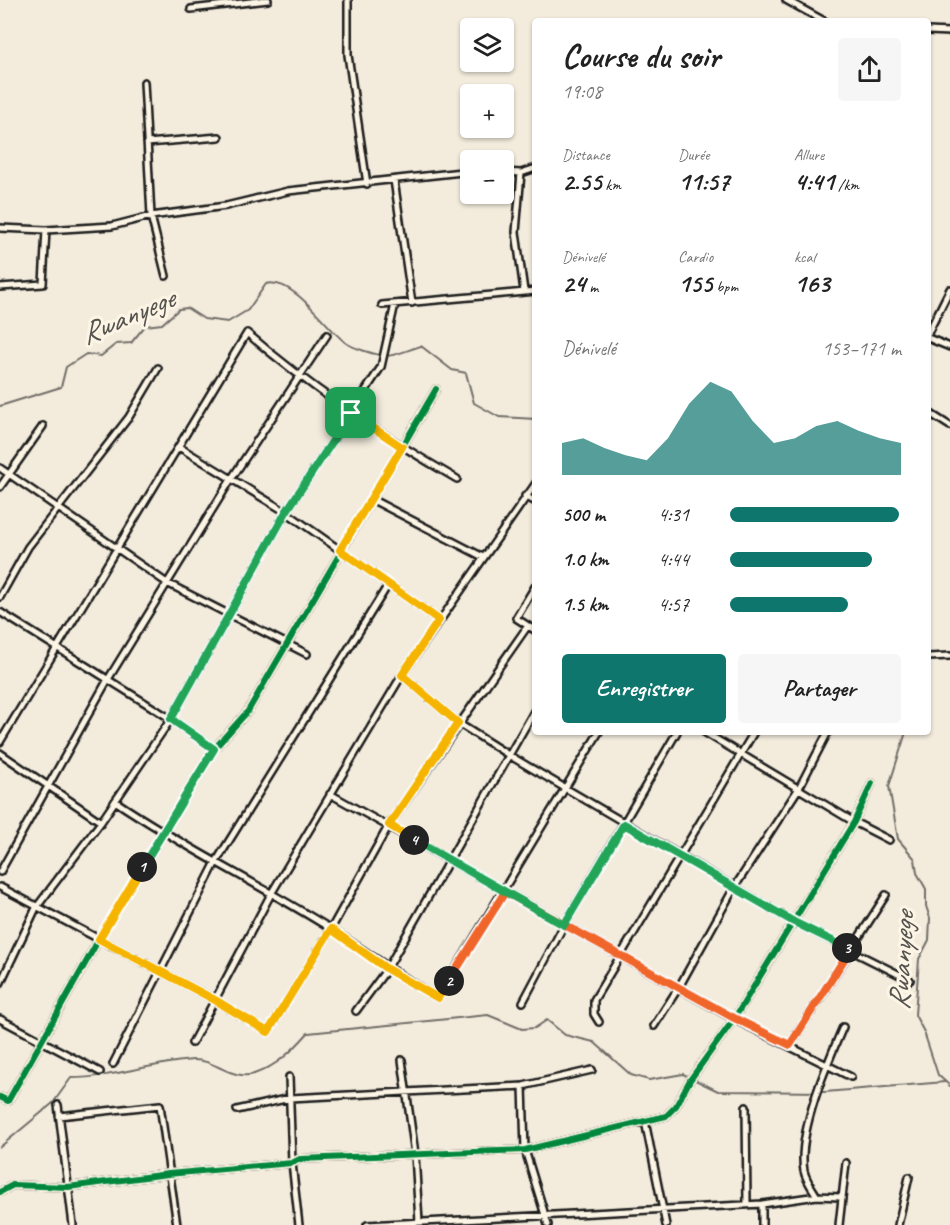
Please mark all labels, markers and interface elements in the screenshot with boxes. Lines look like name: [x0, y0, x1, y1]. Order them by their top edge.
map controls: [460, 18, 514, 204]
button: layers: [460, 18, 514, 72]
text: Course du soir: [562, 35, 720, 77]
button: share: [838, 38, 901, 101]
text: 19:08: [562, 79, 602, 104]
button: +: [460, 84, 514, 138]
text: Distance: [562, 145, 610, 165]
text: Durée: [678, 145, 709, 165]
text: Allure: [794, 145, 824, 165]
button: −: [460, 150, 514, 204]
text: 2.55: [562, 165, 601, 198]
text: 11:57: [678, 165, 729, 198]
text: 4:41: [794, 165, 834, 198]
text: km: [601, 175, 621, 195]
text: /km: [834, 175, 859, 195]
text: Dénivelé: [562, 247, 605, 267]
text: Cardio: [678, 247, 713, 267]
text: kcal: [794, 247, 815, 267]
text: 24: [562, 267, 585, 300]
text: 155: [678, 267, 712, 300]
text: 163: [794, 267, 830, 300]
text: m: [585, 277, 598, 297]
text: bpm: [712, 277, 738, 297]
water label: Rwanyege: [74, 278, 184, 353]
text: Dénivelé: [562, 336, 616, 361]
text: 153–171 m: [822, 336, 901, 361]
pin: [325, 387, 376, 438]
icon: arrive: [334, 396, 367, 429]
text: 500 m: [562, 502, 605, 527]
text: 4:31: [658, 502, 689, 527]
text: 1.0 km: [562, 547, 609, 572]
text: 4:44: [658, 547, 689, 572]
text: 1.5 km: [562, 592, 608, 617]
text: 4:57: [658, 592, 689, 617]
button: Enregistrer: [562, 654, 726, 723]
button: Partager: [738, 654, 901, 723]
pin: 4: [399, 825, 429, 855]
text: 4: [410, 830, 418, 850]
pin: 1: [127, 852, 157, 882]
text: 1: [138, 857, 146, 877]
water label: Rwanyege: [879, 907, 923, 1011]
pin: 3: [832, 933, 862, 963]
text: 3: [843, 938, 851, 958]
pin: 2: [434, 966, 464, 996]
text: 2: [445, 971, 453, 991]

